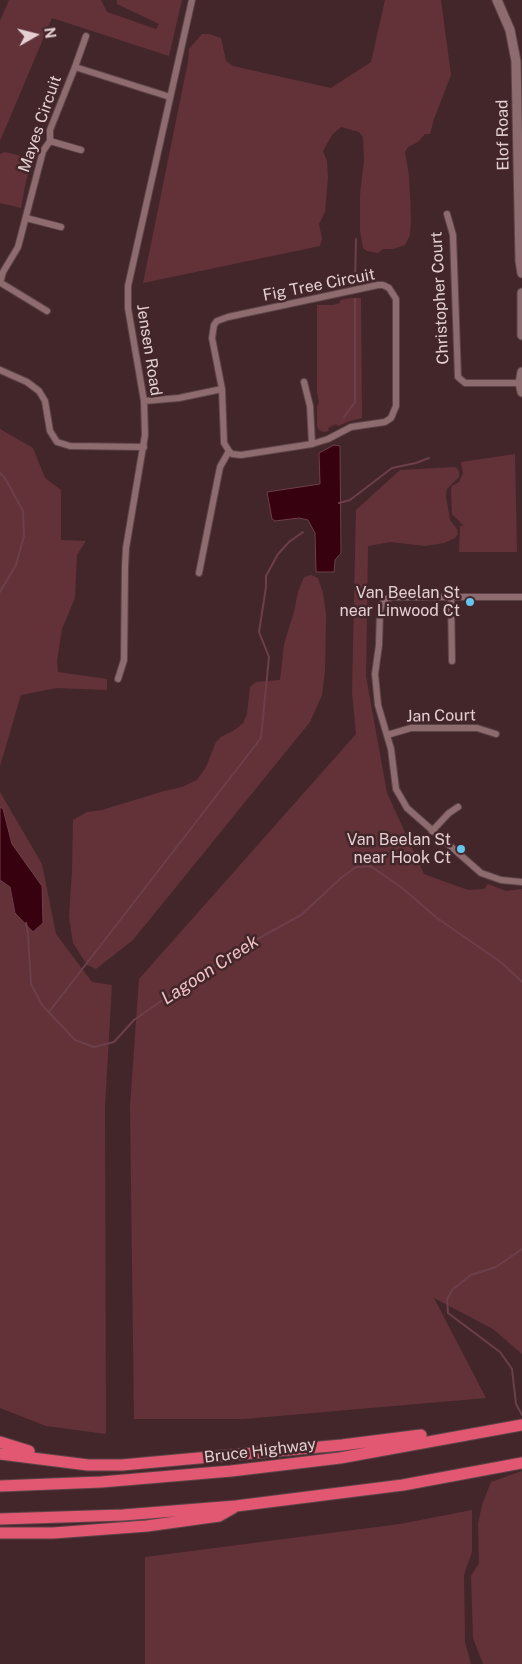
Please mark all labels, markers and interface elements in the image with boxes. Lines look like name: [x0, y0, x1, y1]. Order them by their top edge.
north arrow: [10, 10, 60, 60]
text: N: [41, 26, 59, 39]
street label: Mayes Circuit: [14, 73, 66, 175]
street label: Elof Road: [493, 99, 513, 171]
street label: Christopher Court: [427, 231, 453, 365]
street label: Fig Tree Circuit: [261, 265, 377, 305]
street label: Jensen Road: [132, 303, 166, 397]
place label: Van Beelan St near Linwood Ct: [339, 583, 460, 621]
marker: Van Beelan St near Linwood Ct: [464, 596, 476, 608]
street label: Jan Court: [406, 706, 476, 726]
place label: Van Beelan St near Hook Ct: [347, 830, 451, 868]
marker: Van Beelan St near Hook Ct: [455, 843, 467, 855]
water label: Lagoon Creek: [157, 931, 263, 1009]
street label: Bruce Highway: [203, 1435, 317, 1467]

